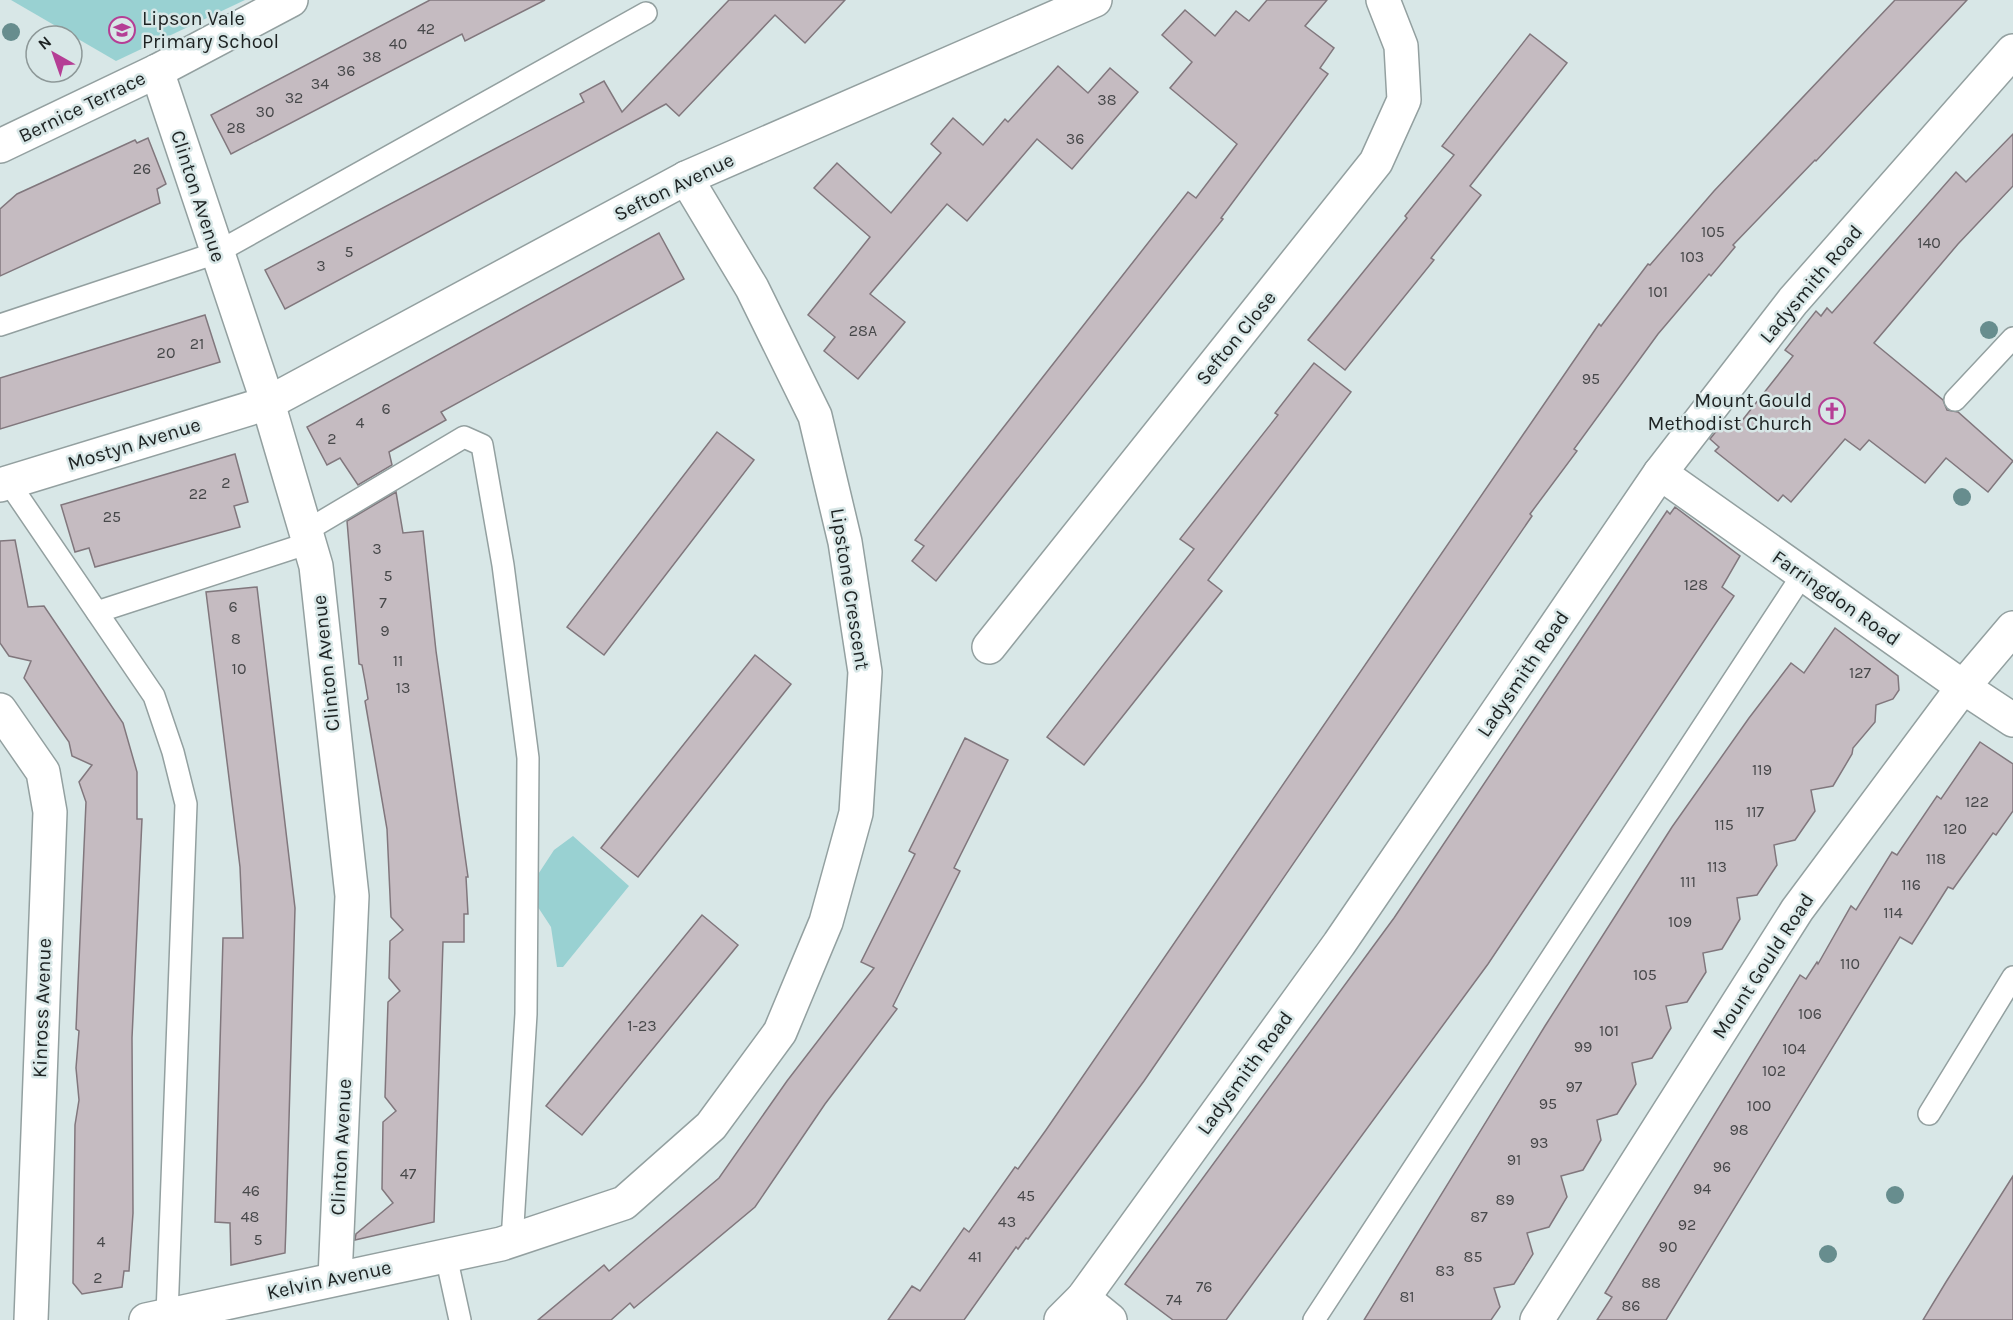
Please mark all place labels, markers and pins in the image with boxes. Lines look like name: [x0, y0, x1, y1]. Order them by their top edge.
place label: Lipson Vale Primary School: [142, 7, 279, 53]
school or university icon: Lipson Vale Primary School: [107, 15, 137, 45]
place label: Mount Gould Methodist Church: [1648, 389, 1812, 435]
church icon: Mount Gould Methodist Church: [1817, 396, 1847, 426]

